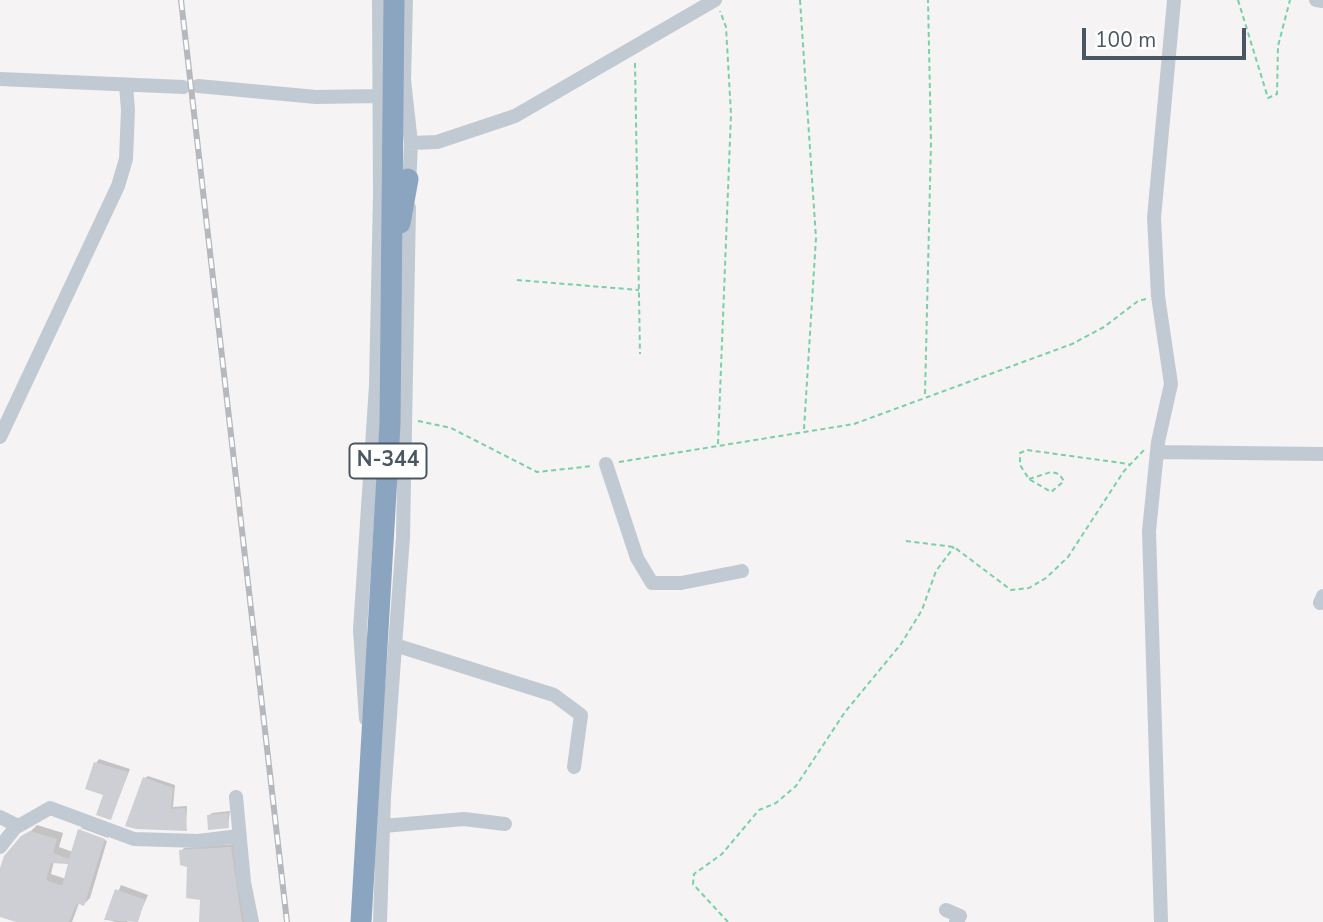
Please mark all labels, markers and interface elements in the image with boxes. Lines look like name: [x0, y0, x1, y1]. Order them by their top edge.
scale bar: [1085, 14, 1250, 58]
text: 100 m: [1095, 26, 1156, 54]
road number: N-344: [350, 444, 426, 478]

